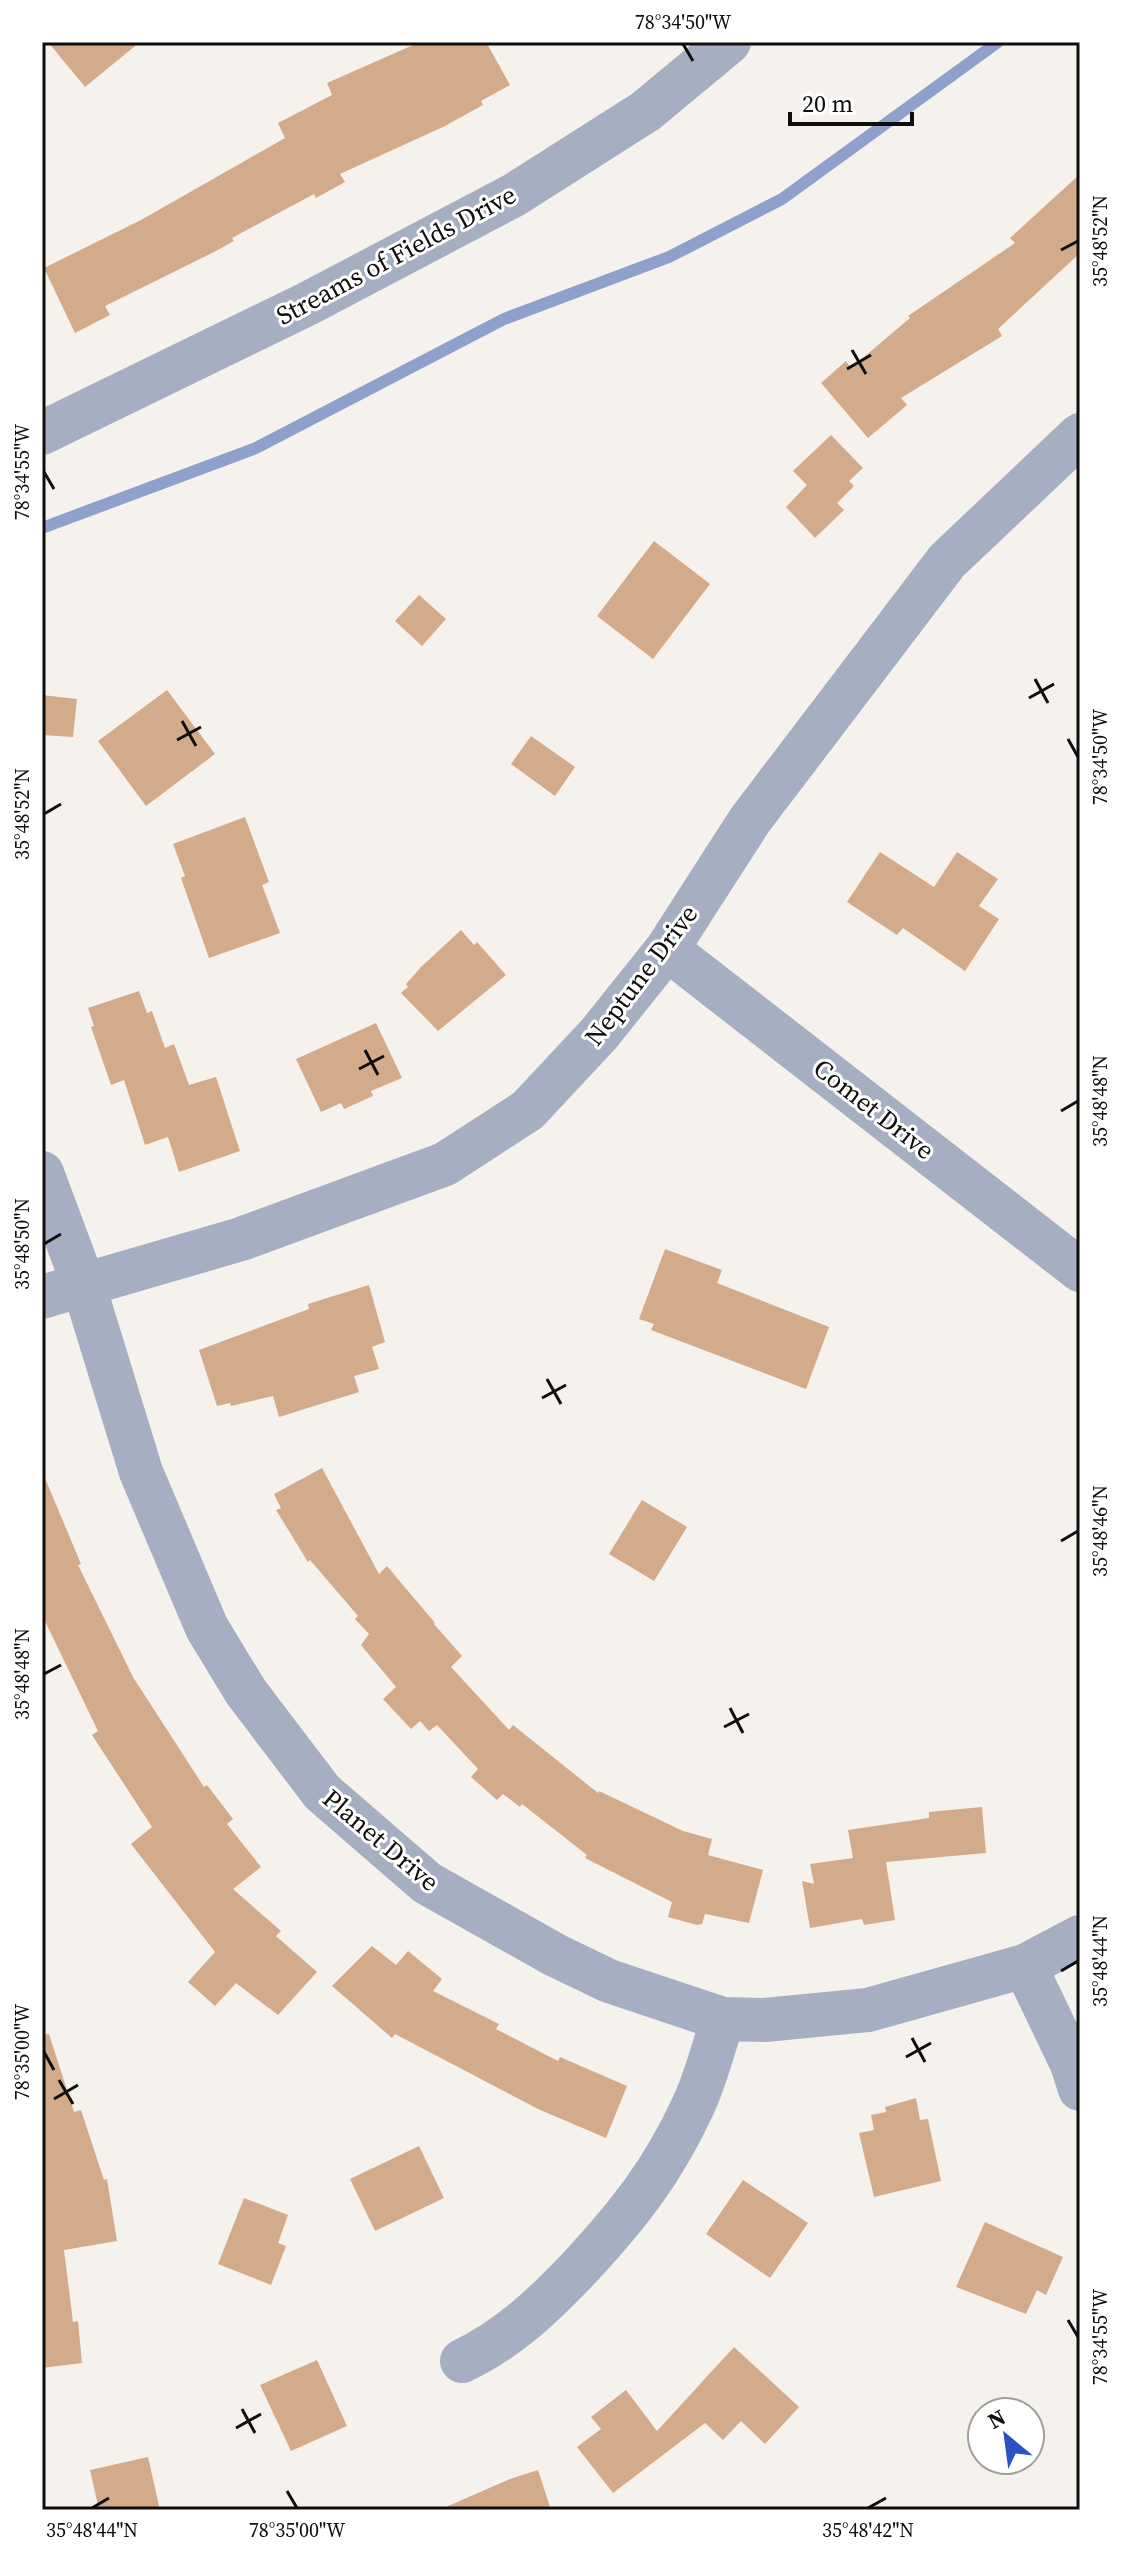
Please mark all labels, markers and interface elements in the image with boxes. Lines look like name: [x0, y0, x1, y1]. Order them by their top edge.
text: 78°34'50"W: [635, 8, 732, 36]
scale bar: [790, 76, 912, 126]
text: 20 m: [802, 87, 853, 120]
street label: Streams of Fields Drive: [270, 177, 522, 333]
text: 35°48'52"N: [1086, 195, 1114, 287]
text: 78°34'55"W: [8, 423, 36, 520]
text: 78°34'50"W: [1086, 708, 1114, 805]
text: 35°48'52"N: [8, 768, 36, 860]
street label: Neptune Drive: [576, 897, 706, 1053]
street label: Comet Drive: [806, 1050, 942, 1168]
text: 35°48'48"N: [1086, 1055, 1114, 1147]
text: 35°48'50"N: [8, 1198, 36, 1290]
text: 35°48'46"N: [1086, 1485, 1114, 1577]
text: 35°48'48"N: [8, 1628, 36, 1720]
street label: Planet Drive: [315, 1781, 447, 1899]
text: 35°48'44"N: [1086, 1915, 1114, 2007]
text: 78°35'00"W: [8, 2003, 36, 2100]
text: 78°34'55"W: [1086, 2288, 1114, 2385]
north arrow: [966, 2396, 1046, 2476]
text: N: [982, 2402, 1011, 2436]
text: 35°48'44"N: [46, 2516, 138, 2544]
text: 78°35'00"W: [249, 2516, 346, 2544]
text: 35°48'42"N: [822, 2516, 914, 2544]

